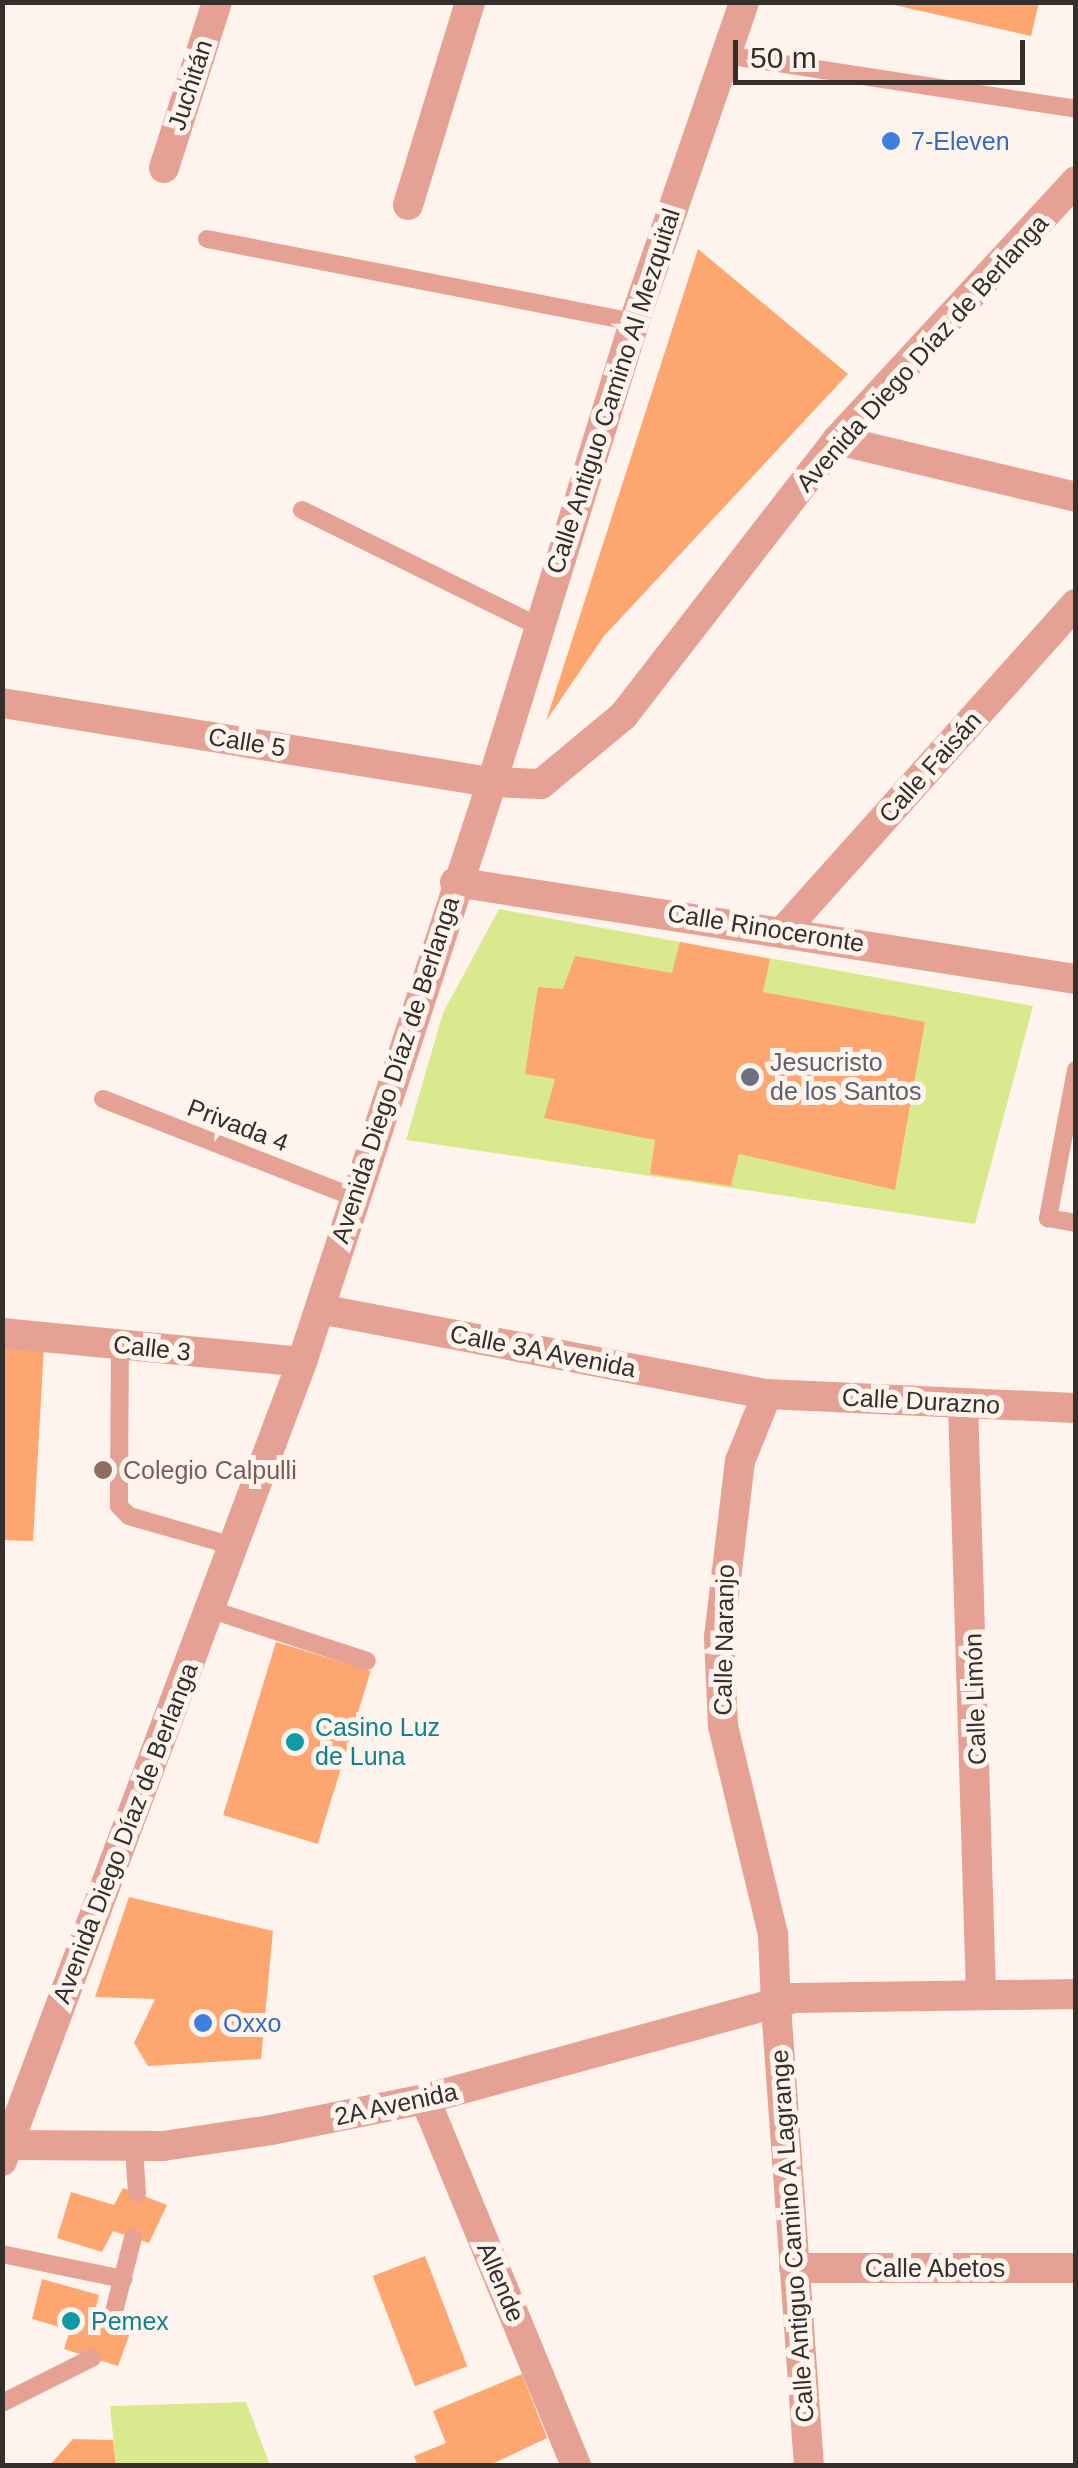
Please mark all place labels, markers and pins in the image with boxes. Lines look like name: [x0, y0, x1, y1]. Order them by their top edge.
place label: 7-Eleven: [911, 126, 1010, 156]
marker: 7-Eleven: [880, 130, 902, 152]
place label: Jesucristo de los Santos: [770, 1048, 921, 1107]
marker: Jesucristo de los Santos: [739, 1066, 761, 1088]
place label: Colegio Calpulli: [123, 1455, 297, 1485]
marker: Colegio Calpulli: [92, 1459, 114, 1481]
place label: Casino Luz de Luna: [315, 1713, 440, 1772]
marker: Casino Luz de Luna: [284, 1731, 306, 1753]
place label: Oxxo: [223, 2008, 281, 2038]
marker: Oxxo: [192, 2012, 214, 2034]
place label: Pemex: [91, 2306, 169, 2336]
marker: Pemex: [60, 2310, 82, 2332]

